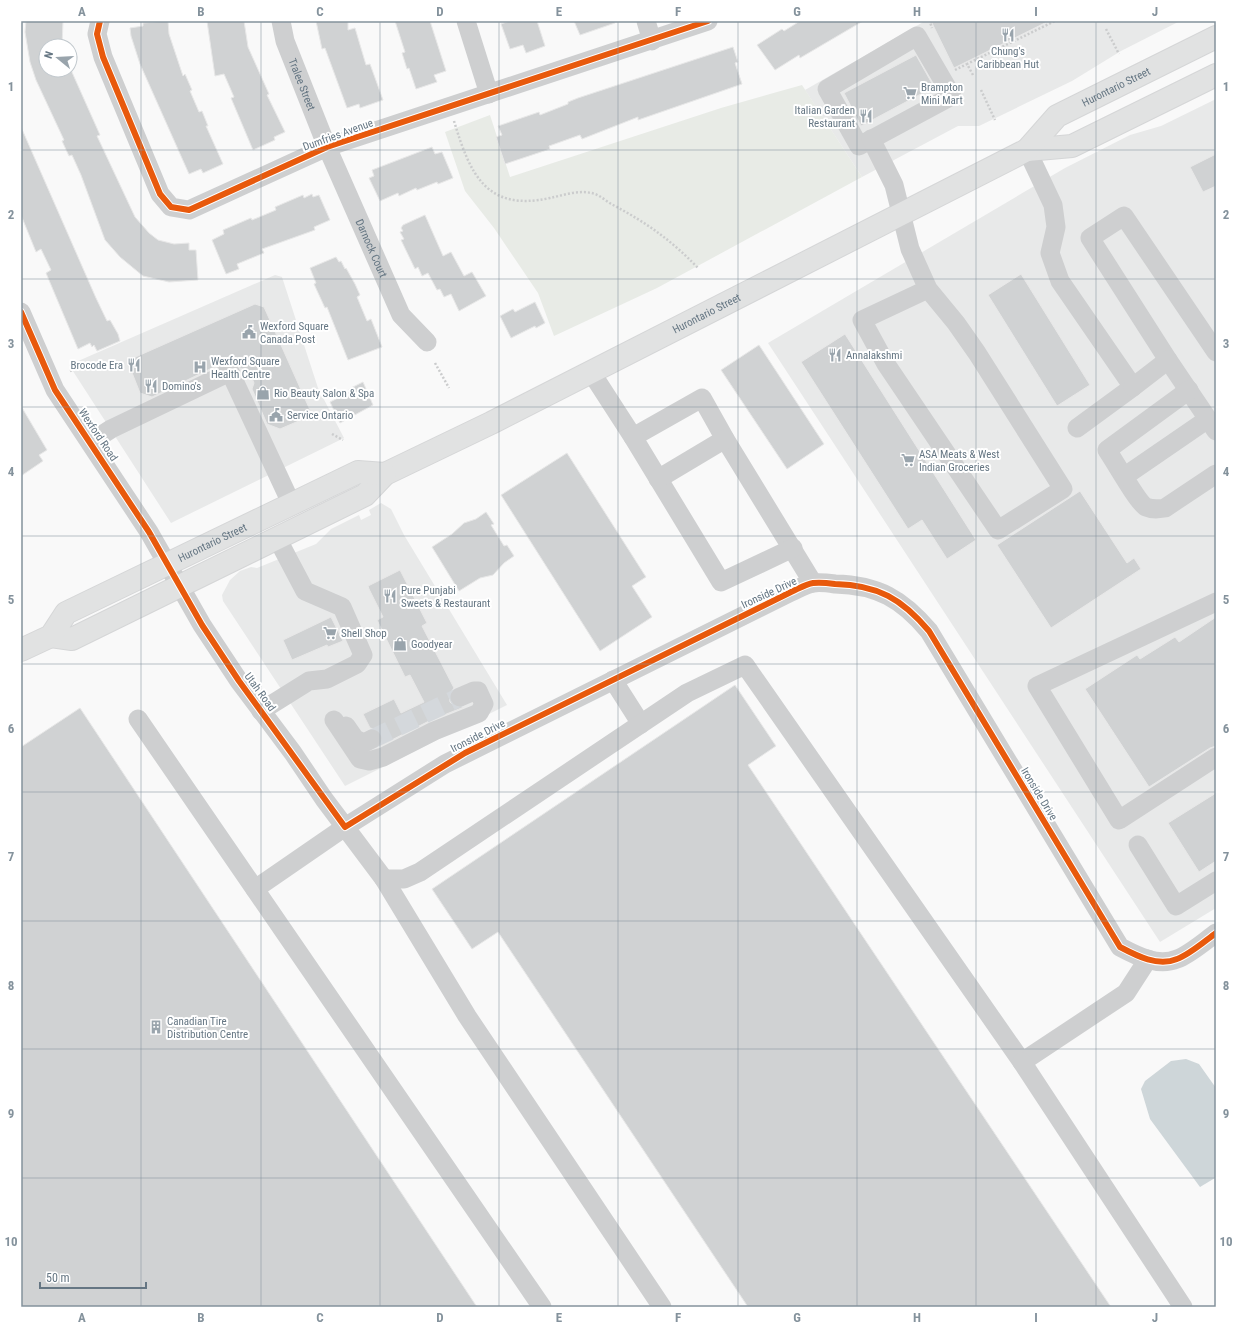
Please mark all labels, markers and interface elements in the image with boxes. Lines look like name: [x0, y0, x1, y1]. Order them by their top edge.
text: A: [78, 4, 86, 19]
text: B: [197, 4, 205, 19]
text: C: [316, 4, 324, 19]
text: D: [436, 4, 444, 19]
text: E: [556, 4, 563, 19]
text: F: [675, 4, 681, 19]
text: G: [793, 4, 801, 19]
text: H: [913, 4, 921, 19]
text: I: [1034, 4, 1038, 19]
text: J: [1152, 4, 1158, 19]
restaurant icon: Chung's Caribbean Hut: [1000, 27, 1016, 43]
north arrow: [38, 38, 78, 78]
place label: Chung's Caribbean Hut: [977, 45, 1039, 71]
text: N: [42, 50, 56, 60]
street label: Tralee Street: [286, 56, 318, 112]
street label: Hurontario Street: [1080, 64, 1152, 109]
text: 1: [8, 79, 14, 94]
text: 1: [1223, 79, 1229, 94]
place label: Brampton Mini Mart: [921, 81, 963, 107]
supermarket icon: Brampton Mini Mart: [902, 85, 918, 101]
place label: Italian Garden Restaurant: [795, 104, 855, 130]
restaurant icon: Italian Garden Restaurant: [858, 108, 874, 124]
street label: Dumfries Avenue: [301, 116, 375, 154]
text: 2: [8, 207, 15, 222]
text: 2: [1223, 207, 1230, 222]
street label: Darnock Court: [353, 217, 390, 279]
street label: Hurontario Street: [670, 291, 743, 336]
place label: Wexford Square Canada Post: [260, 320, 329, 346]
public building icon: Wexford Square Canada Post: [241, 324, 257, 340]
text: 3: [8, 336, 14, 351]
text: 3: [1223, 336, 1229, 351]
restaurant icon: Annalakshmi: [827, 347, 843, 363]
place label: Annalakshmi: [846, 349, 902, 362]
place label: Wexford Square Health Centre: [211, 355, 280, 381]
restaurant icon: Brocode Era: [126, 357, 142, 373]
place label: Brocode Era: [71, 359, 123, 372]
hospital icon: Wexford Square Health Centre: [192, 359, 208, 375]
restaurant icon: Domino's: [143, 378, 159, 394]
place label: Domino's: [162, 380, 201, 393]
shop icon: Rio Beauty Salon & Spa: [255, 385, 271, 401]
place label: Rio Beauty Salon & Spa: [274, 387, 374, 400]
street label: Wexford Road: [76, 406, 120, 464]
public building icon: Service Ontario: [268, 407, 284, 423]
place label: Service Ontario: [287, 409, 354, 422]
place label: ASA Meats & West Indian Groceries: [919, 448, 1000, 474]
supermarket icon: ASA Meats & West Indian Groceries: [900, 452, 916, 468]
text: 4: [8, 464, 15, 479]
text: 4: [1223, 464, 1230, 479]
street label: Hurontario Street: [176, 520, 249, 564]
street label: Ironside Drive: [739, 575, 799, 611]
place label: Pure Punjabi Sweets & Restaurant: [401, 584, 490, 610]
restaurant icon: Pure Punjabi Sweets & Restaurant: [382, 588, 398, 604]
text: 5: [8, 592, 15, 607]
text: 5: [1223, 592, 1230, 607]
supermarket icon: Shell Shop: [322, 625, 338, 641]
place label: Shell Shop: [341, 627, 387, 640]
shop icon: Goodyear: [392, 636, 408, 652]
place label: Goodyear: [411, 638, 453, 651]
street label: Utah Road: [242, 670, 278, 714]
street label: Ironside Drive: [449, 717, 507, 755]
text: 6: [8, 721, 15, 736]
text: 6: [1223, 721, 1230, 736]
street label: Ironside Drive: [1018, 765, 1060, 823]
text: 7: [8, 849, 15, 864]
text: 7: [1223, 849, 1230, 864]
text: 8: [8, 978, 14, 993]
text: 8: [1223, 978, 1229, 993]
place label: Canadian Tire Distribution Centre: [167, 1015, 248, 1041]
building icon: Canadian Tire Distribution Centre: [148, 1019, 164, 1035]
text: 9: [8, 1106, 14, 1121]
text: 9: [1223, 1106, 1229, 1121]
text: 10: [4, 1234, 18, 1249]
text: 10: [1219, 1234, 1233, 1249]
scale bar: [40, 1264, 146, 1290]
text: 50 m: [46, 1271, 70, 1285]
text: A: [78, 1310, 86, 1325]
text: B: [197, 1310, 205, 1325]
text: C: [316, 1310, 324, 1325]
text: D: [436, 1310, 444, 1325]
text: E: [556, 1310, 563, 1325]
text: F: [675, 1310, 681, 1325]
text: G: [793, 1310, 801, 1325]
text: H: [913, 1310, 921, 1325]
text: I: [1034, 1310, 1038, 1325]
text: J: [1152, 1310, 1158, 1325]

